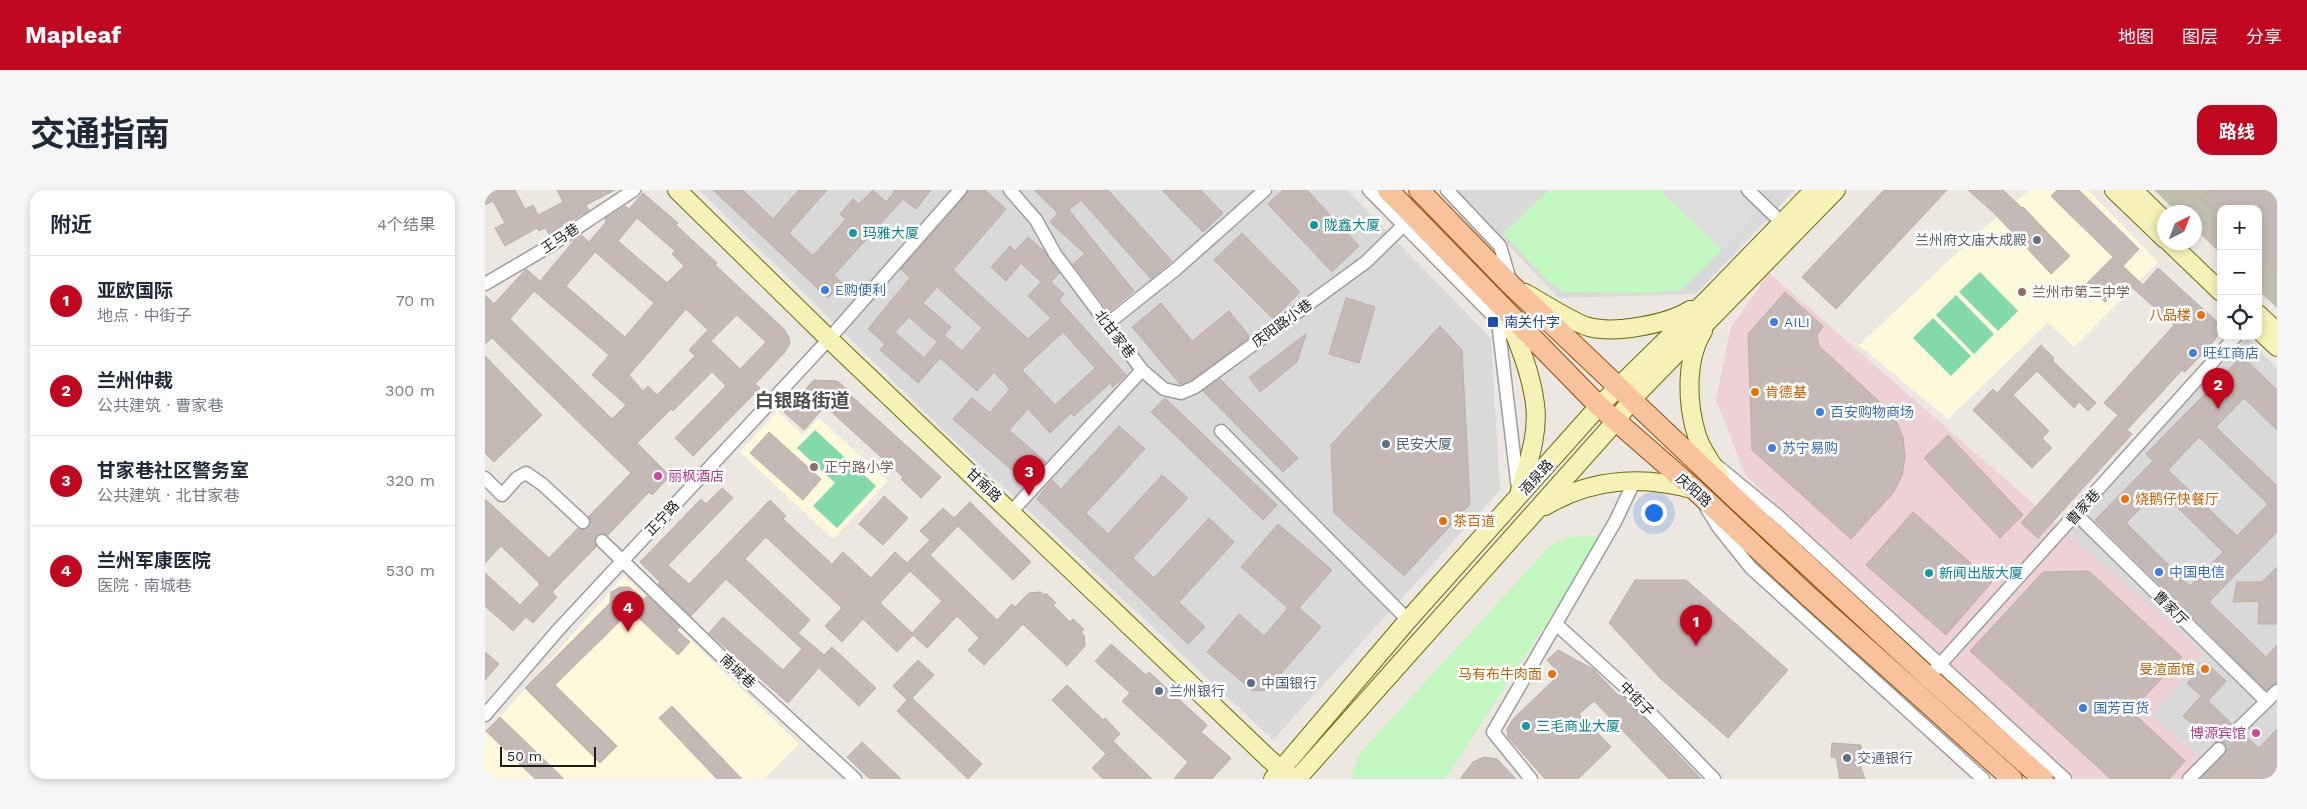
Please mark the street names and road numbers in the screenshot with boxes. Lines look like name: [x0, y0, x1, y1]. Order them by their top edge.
street label: 王马巷: [538, 220, 582, 256]
street label: 庆阳路小巷: [1249, 296, 1315, 350]
street label: 北甘家巷: [1092, 307, 1138, 361]
street label: 酒泉路: [1516, 456, 1556, 498]
street label: 甘南路: [963, 465, 1005, 505]
street label: 庆阳路: [1673, 470, 1715, 510]
street label: 曹家巷: [2063, 486, 2103, 528]
street label: 正宁路: [642, 497, 682, 539]
street label: 曹家厅: [2150, 587, 2192, 629]
street label: 南城巷: [717, 651, 759, 691]
street label: 中街子: [1617, 678, 1657, 720]

